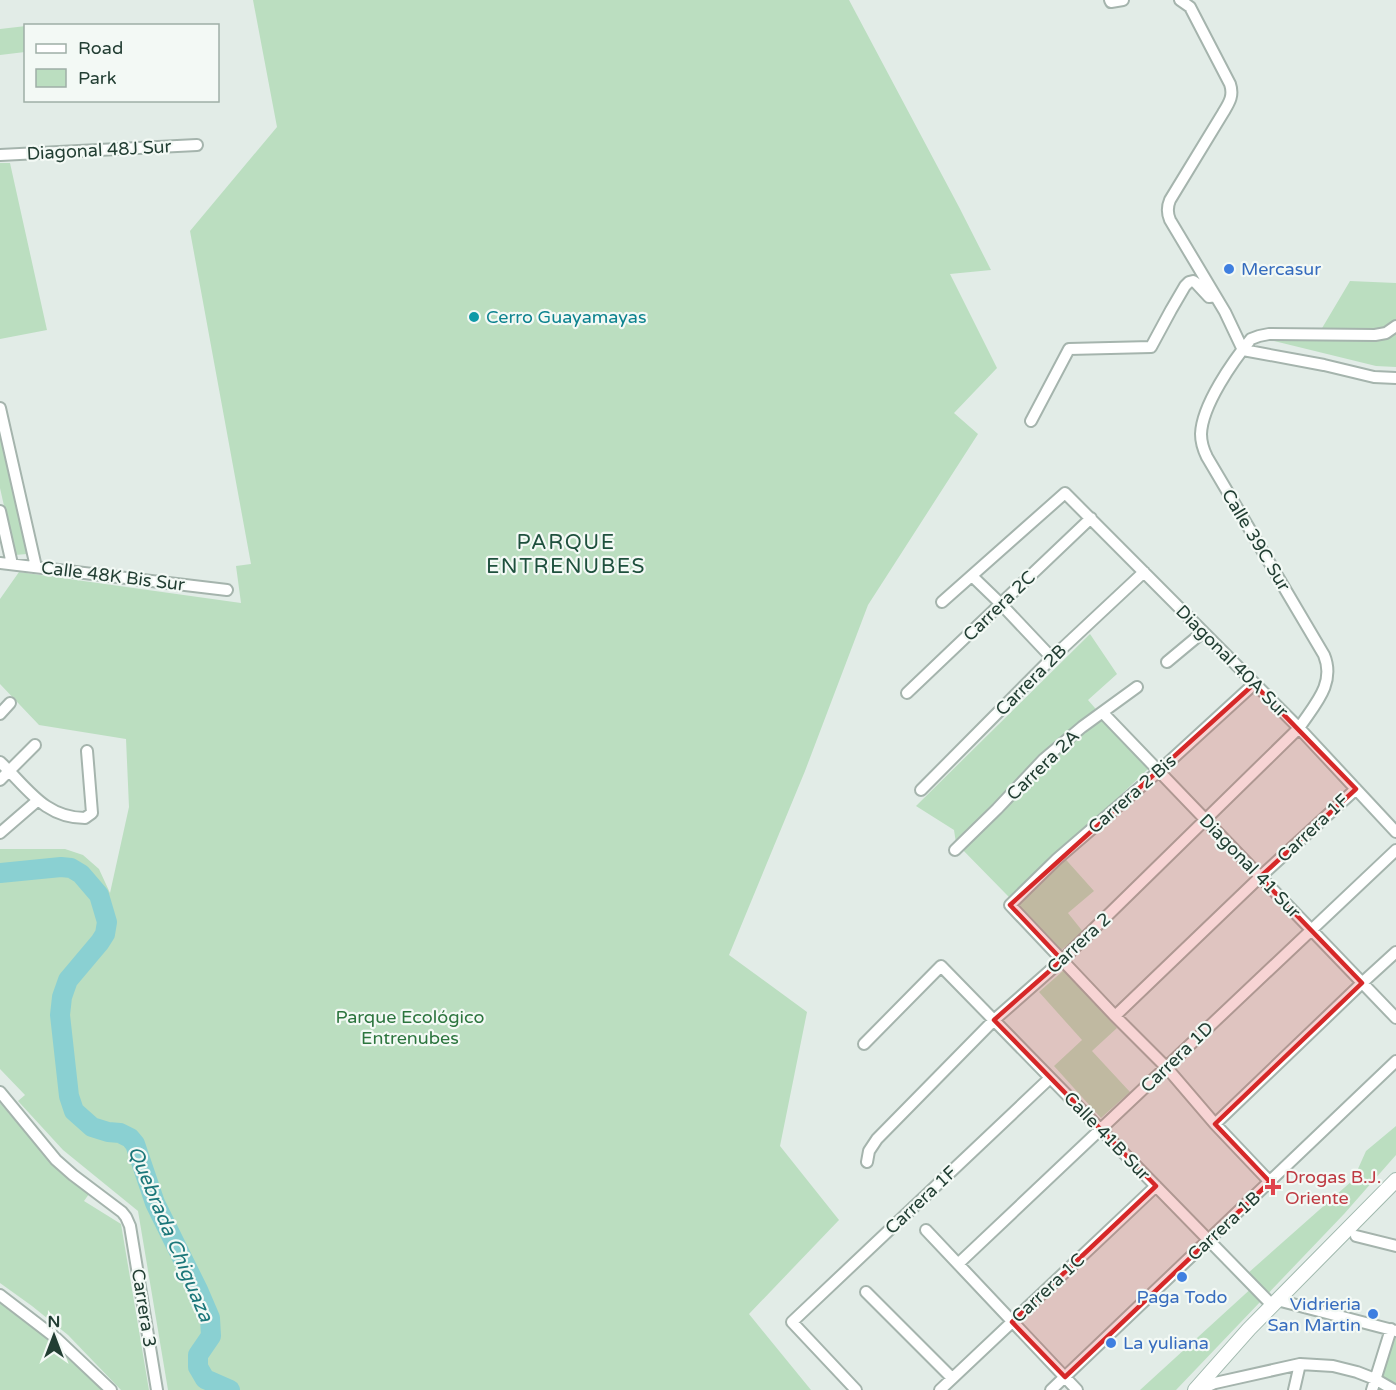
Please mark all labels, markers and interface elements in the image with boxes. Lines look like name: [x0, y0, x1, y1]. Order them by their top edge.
legend: [24, 24, 219, 102]
text: Road: [78, 37, 123, 59]
text: Park: [78, 67, 117, 89]
street label: Diagonal 48J Sur: [26, 135, 172, 165]
place label: Mercasur: [1241, 258, 1321, 280]
marker: Mercasur: [1222, 262, 1236, 276]
place label: Cerro Guayamayas: [486, 306, 647, 328]
marker: Cerro Guayamayas: [467, 310, 481, 324]
street label: Calle 39C Sur: [1217, 485, 1295, 595]
district label: PARQUE ENTRENUBES: [486, 530, 646, 579]
street label: Calle 48K Bis Sur: [40, 556, 186, 596]
street label: Carrera 2C: [958, 566, 1040, 646]
street label: Diagonal 40A Sur: [1171, 600, 1293, 722]
street label: Carrera 2B: [991, 640, 1071, 720]
street label: Carrera 2A: [1002, 725, 1084, 805]
street label: Carrera 2 Bis: [1083, 750, 1181, 838]
street label: Carrera 1F: [1272, 789, 1354, 867]
street label: Diagonal 41 Sur: [1195, 809, 1305, 923]
street label: Carrera 2: [1042, 908, 1116, 978]
park label: Parque Ecológico Entrenubes: [336, 1006, 485, 1049]
street label: Carrera 1D: [1136, 1017, 1218, 1097]
street label: Calle 41B Sur: [1059, 1087, 1155, 1185]
water label: Quebrada Chiguaza: [122, 1143, 218, 1326]
street label: Carrera 1F: [880, 1161, 962, 1239]
place label: Drogas B.J. Oriente: [1285, 1166, 1381, 1209]
marker: Drogas B.J. Oriente: [1266, 1180, 1280, 1194]
street label: Carrera 1B: [1183, 1187, 1265, 1265]
street label: Carrera 1C: [1007, 1249, 1089, 1327]
street label: Carrera 3: [127, 1267, 161, 1349]
marker: Paga Todo: [1175, 1270, 1189, 1284]
place label: Paga Todo: [1137, 1286, 1228, 1308]
place label: Vidrieria San Martin: [1267, 1293, 1361, 1336]
north arrow: [24, 1306, 84, 1366]
marker: Vidrieria San Martin: [1366, 1307, 1380, 1321]
text: N: [48, 1312, 60, 1332]
place label: La yuliana: [1123, 1332, 1209, 1354]
marker: La yuliana: [1104, 1336, 1118, 1350]

